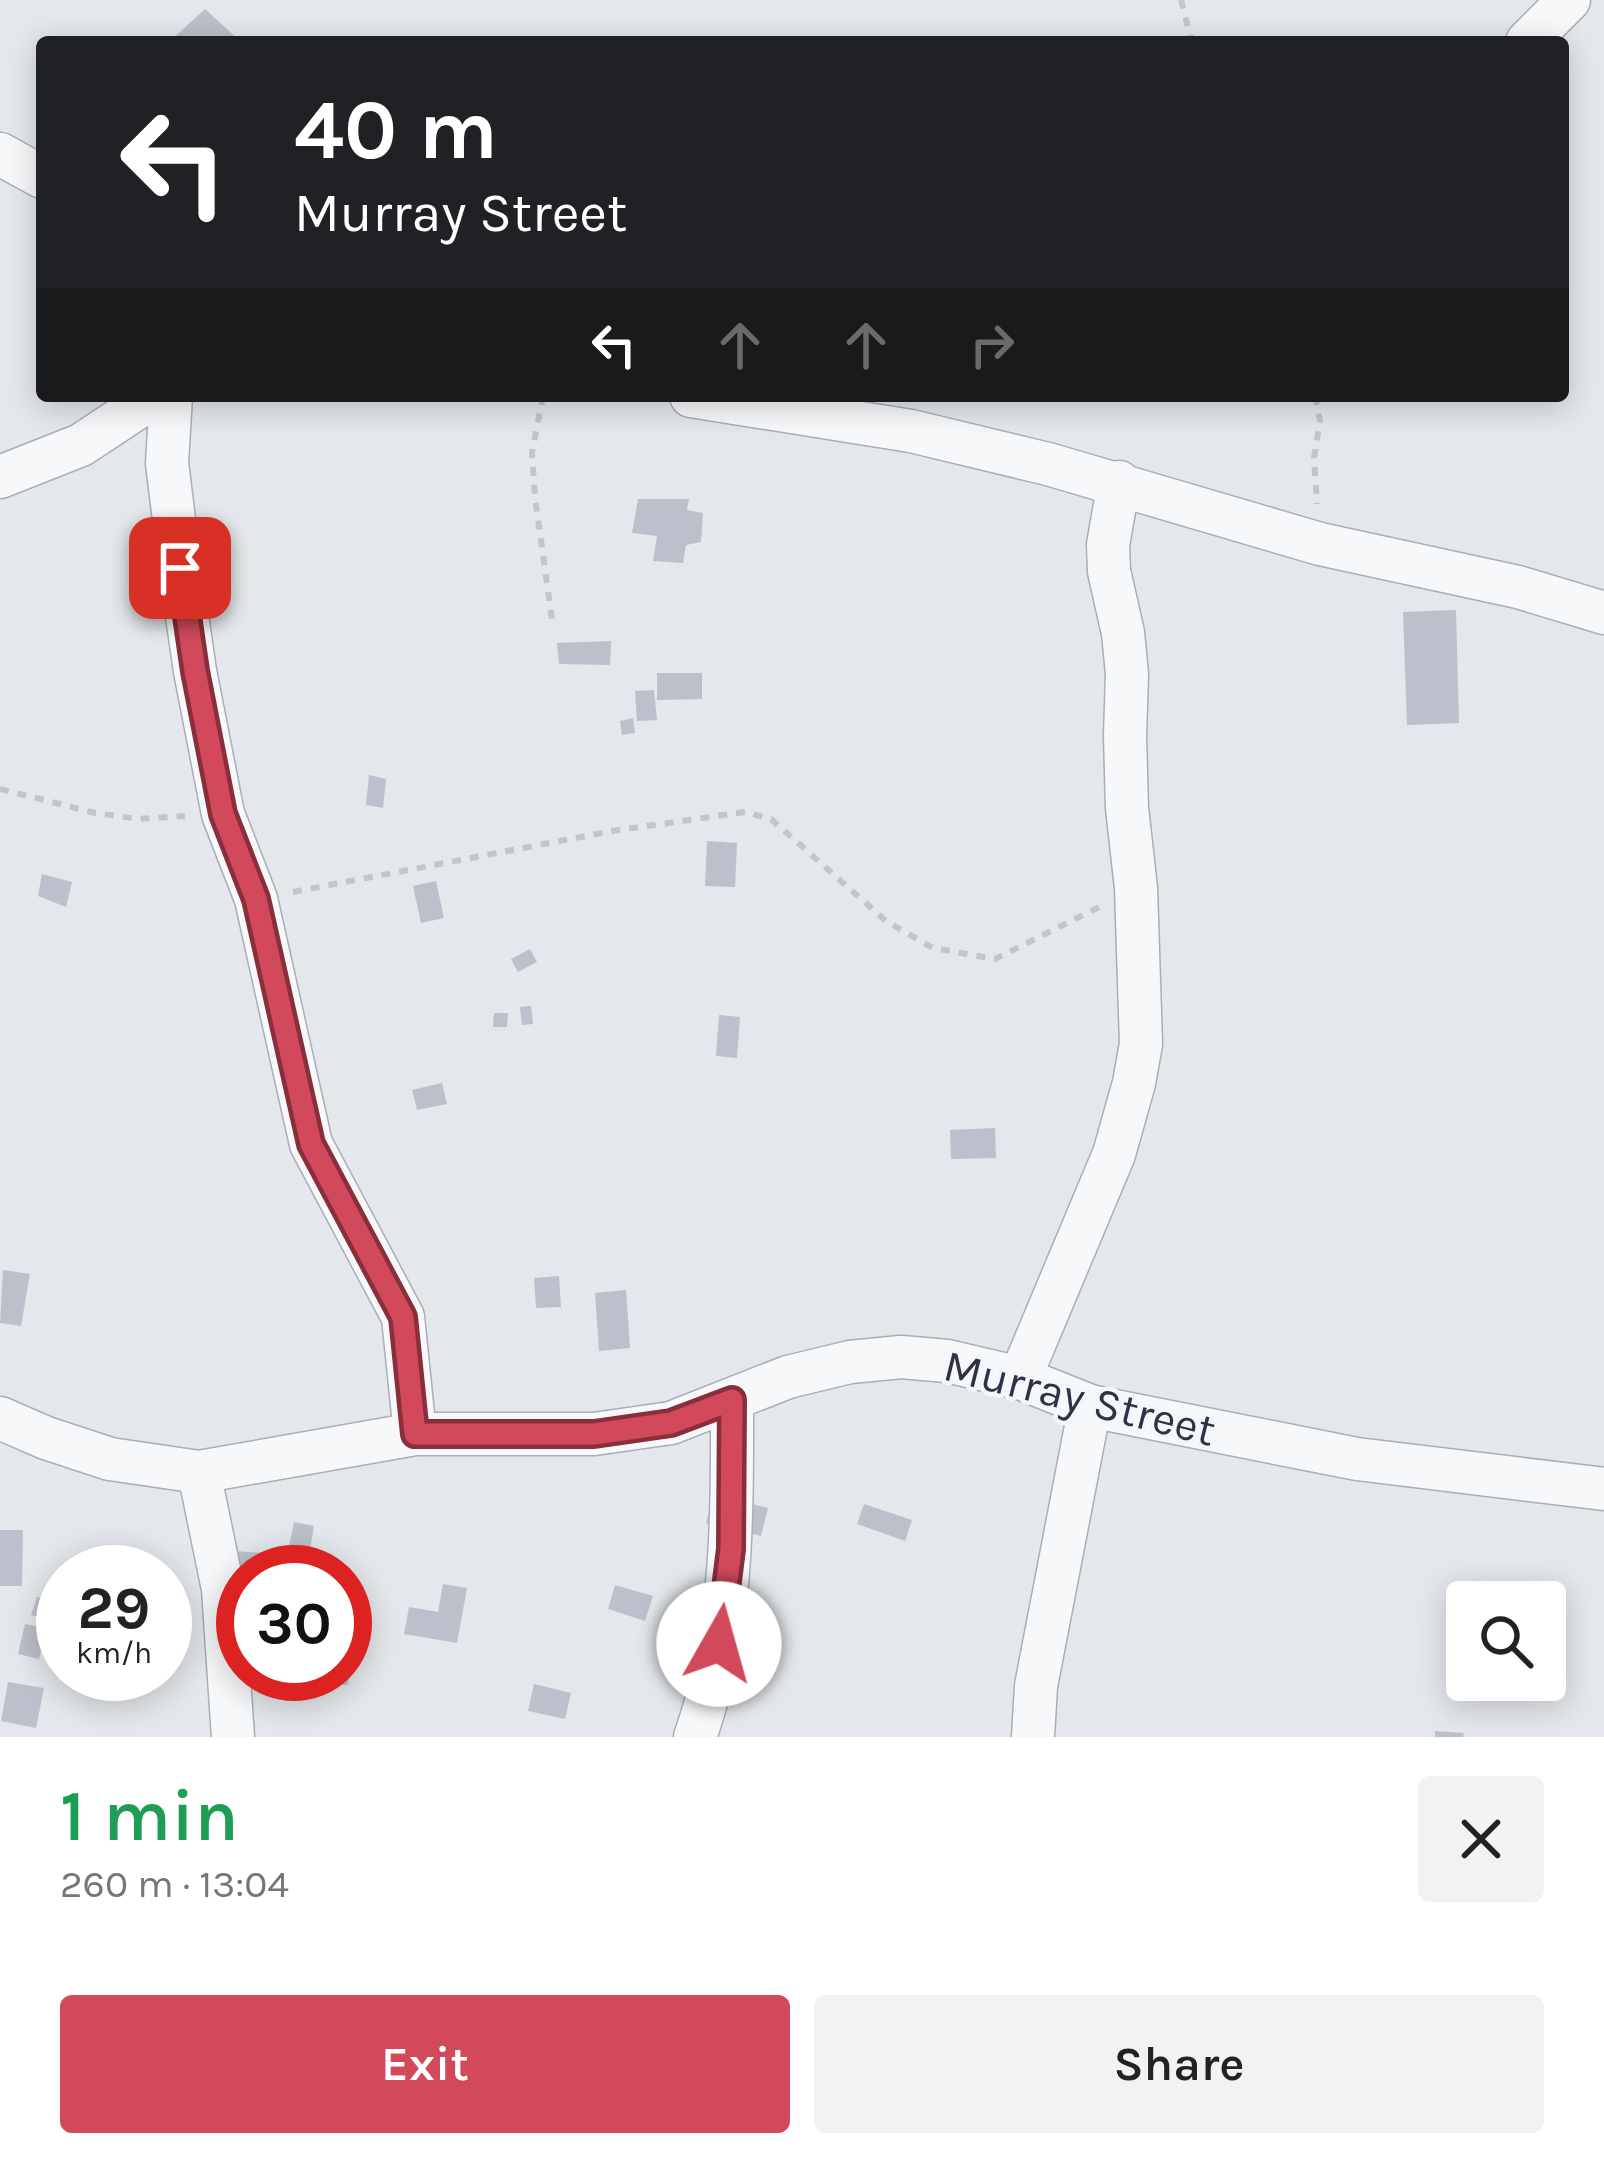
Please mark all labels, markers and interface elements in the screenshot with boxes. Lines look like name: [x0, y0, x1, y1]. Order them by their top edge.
text: 40 m: [294, 81, 498, 179]
icon: left: [96, 84, 252, 240]
text: Murray Street: [294, 181, 627, 245]
icon: left: [581, 312, 647, 378]
icon: ahead: [707, 312, 773, 378]
icon: ahead: [833, 312, 899, 378]
icon: right: [959, 312, 1025, 378]
pin: [129, 517, 231, 619]
icon: arrive: [147, 535, 213, 601]
street label: Murray Street: [938, 1339, 1221, 1458]
speed limit sign: 30: [216, 1545, 372, 1701]
text: 29: [78, 1573, 150, 1643]
position arrow: [656, 1581, 782, 1707]
map controls: [1446, 1581, 1566, 1701]
button: search: [1446, 1581, 1566, 1701]
text: km/h: [76, 1635, 152, 1671]
text: 1 min: [60, 1774, 239, 1858]
button: close: [1418, 1776, 1544, 1902]
text: 260 m · 13:04: [60, 1861, 289, 1907]
button: Exit: [60, 1995, 790, 2133]
button: Share: [814, 1995, 1544, 2133]

